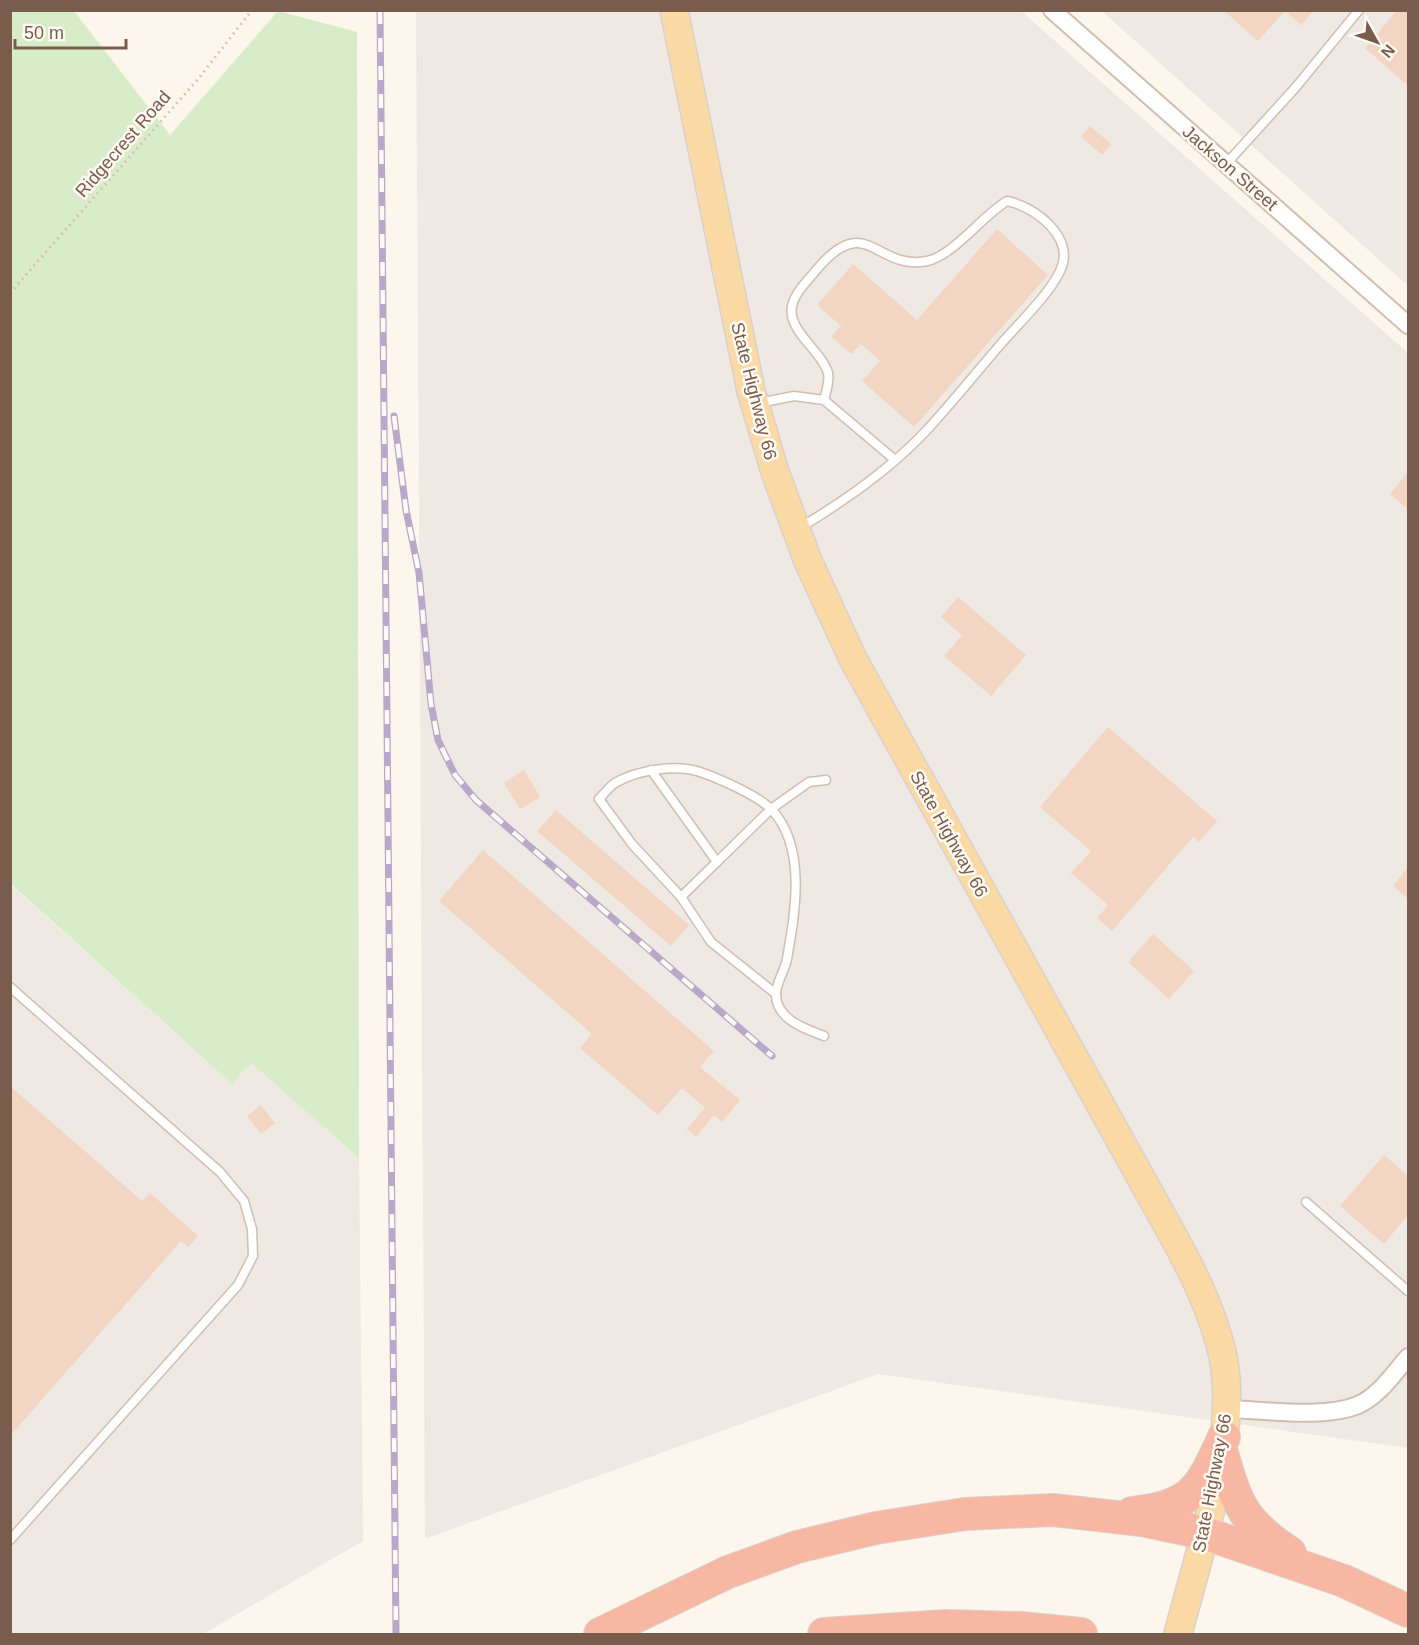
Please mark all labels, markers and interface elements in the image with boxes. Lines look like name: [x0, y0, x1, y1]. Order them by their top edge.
scale bar: [15, 12, 126, 50]
north arrow: [1347, 12, 1407, 72]
text: 50 m: [24, 23, 64, 43]
text: N: [1378, 41, 1398, 61]
street label: Ridgecrest Road: [71, 87, 175, 201]
street label: Jackson Street: [1179, 121, 1281, 215]
street label: State Highway 66: [727, 320, 781, 462]
street label: State Highway 66: [906, 767, 992, 901]
street label: State Highway 66: [1189, 1412, 1235, 1554]

